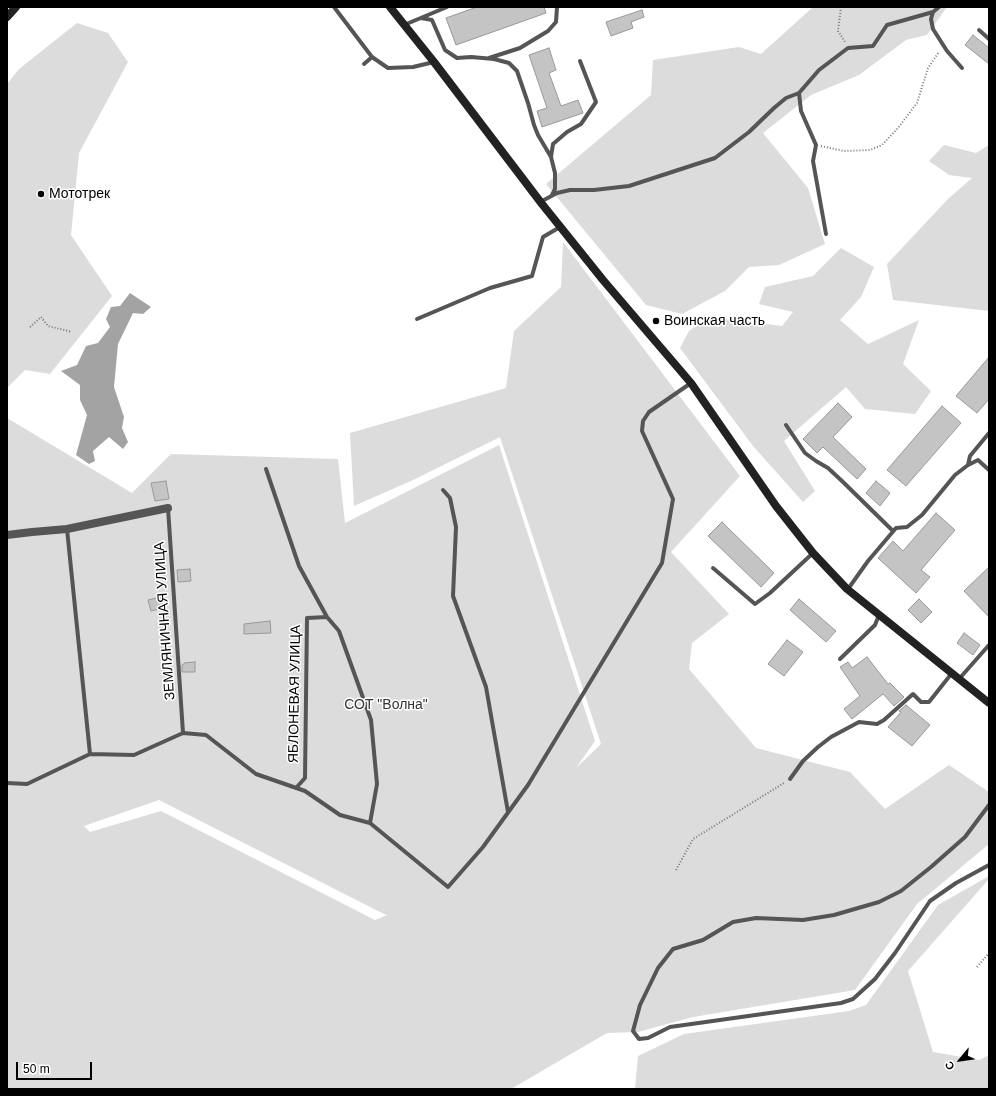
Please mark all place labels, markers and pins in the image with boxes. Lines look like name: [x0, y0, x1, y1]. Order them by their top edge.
place label: Мототрек: [49, 186, 110, 202]
marker: Мототрек: [36, 189, 46, 199]
place label: Воинская часть: [664, 313, 765, 329]
marker: Воинская часть: [651, 316, 661, 326]

